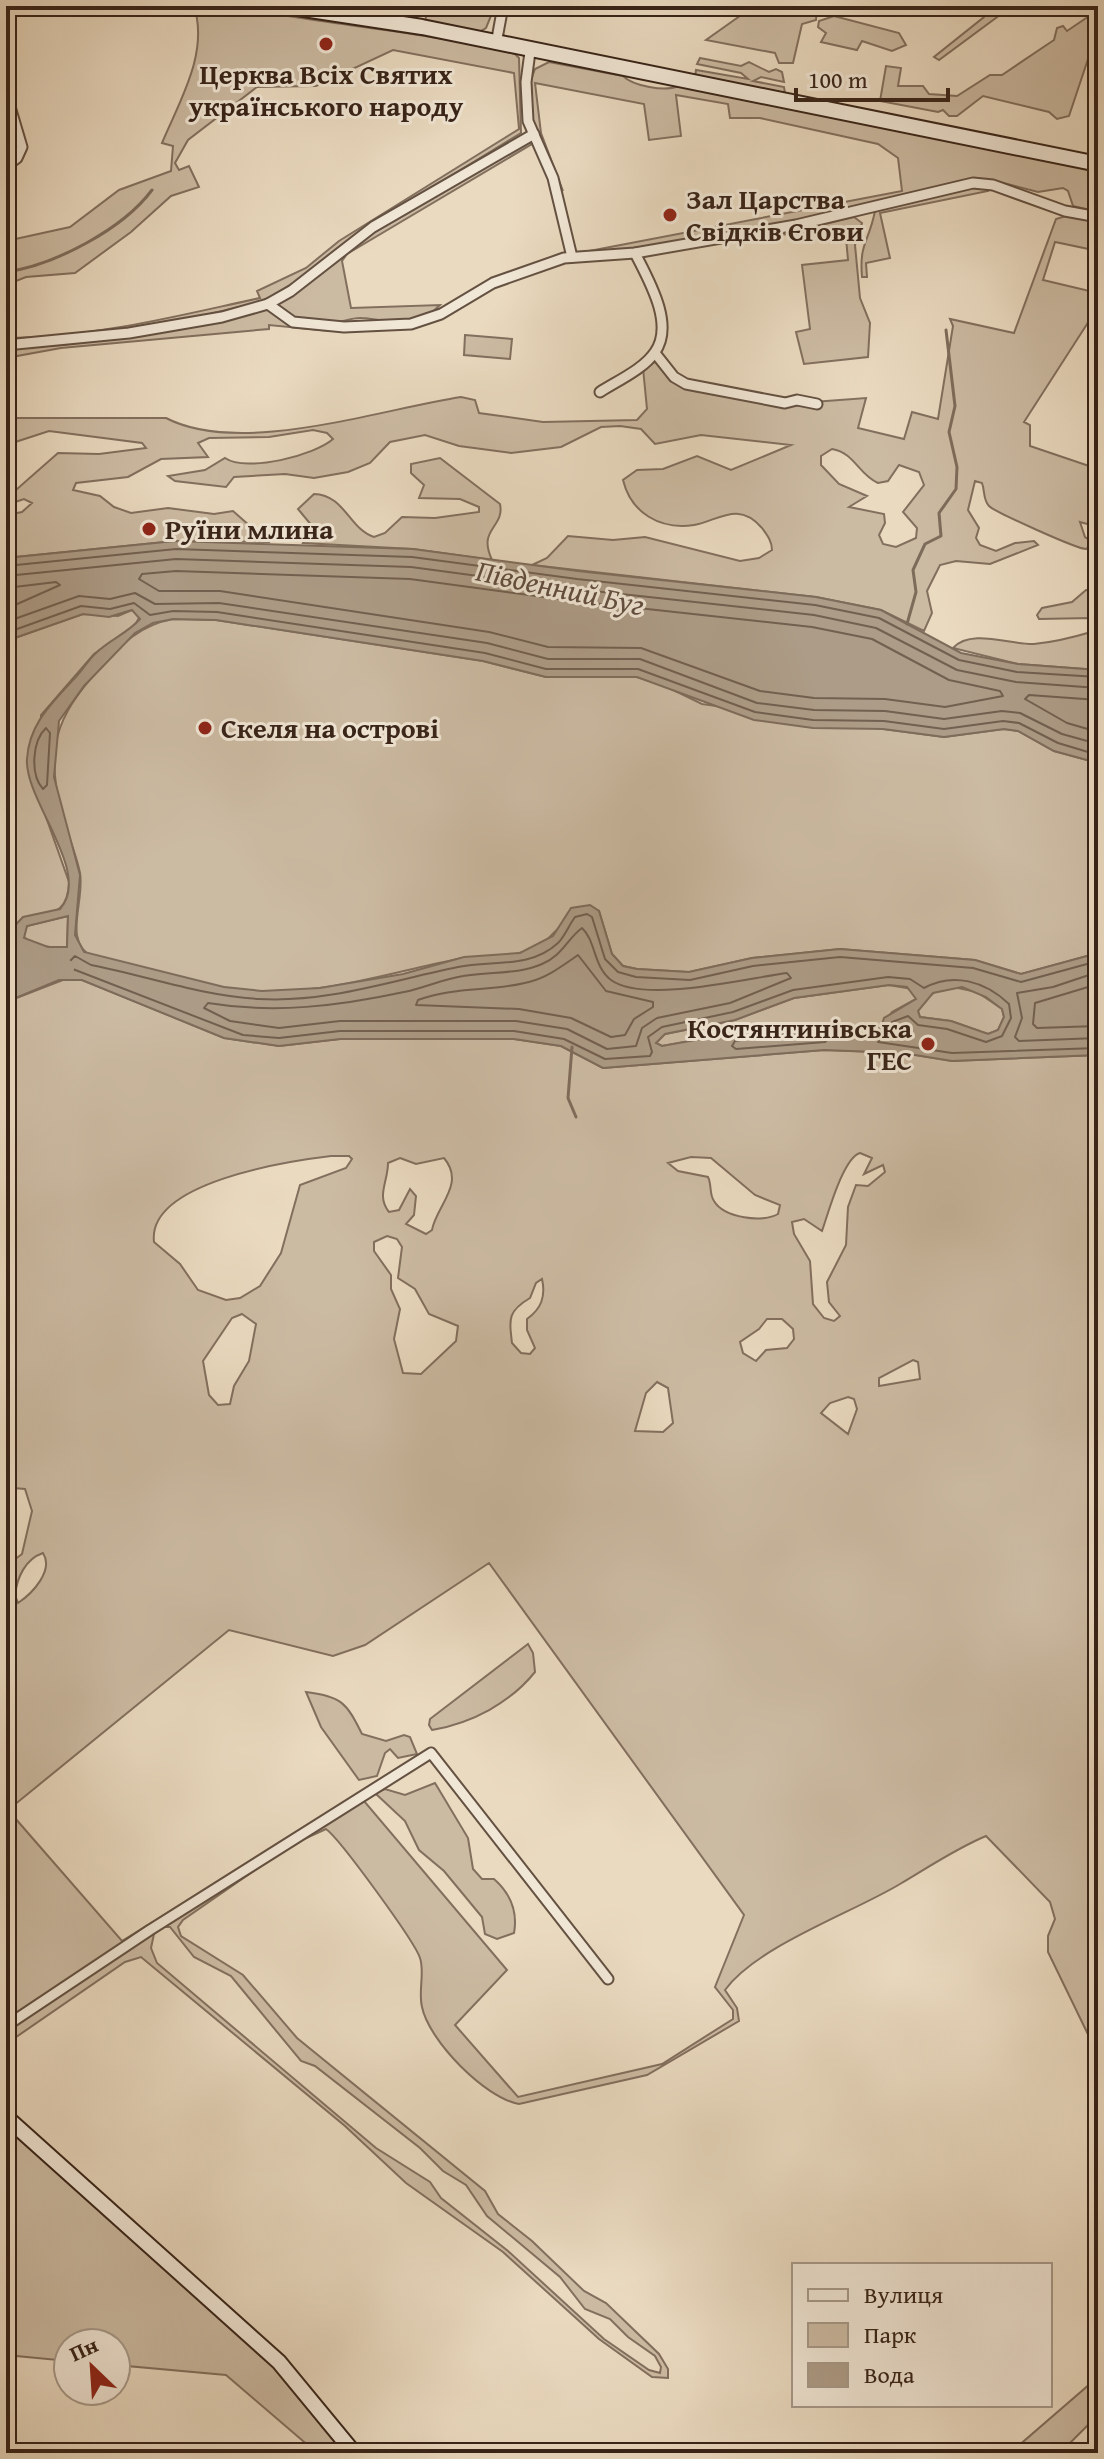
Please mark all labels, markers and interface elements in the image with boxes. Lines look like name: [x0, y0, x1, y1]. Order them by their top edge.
marker: Церква Всіх Святих українського народу: [317, 35, 335, 53]
scale bar: [796, 52, 948, 102]
place label: Церква Всіх Святих українського народу: [188, 53, 463, 126]
text: 100 m: [808, 62, 868, 97]
place label: Зал Царства Свідків Єгови: [686, 178, 864, 251]
marker: Зал Царства Свідків Єгови: [661, 206, 679, 224]
place label: Руїни млина: [165, 508, 334, 549]
marker: Руїни млина: [140, 520, 158, 538]
water label: Південний Буг: [472, 548, 648, 626]
place label: Скеля на острові: [221, 707, 439, 748]
marker: Скеля на острові: [196, 719, 214, 737]
place label: Костянтинівська ГЕС: [688, 1007, 913, 1080]
marker: Костянтинівська ГЕС: [919, 1035, 937, 1053]
legend: [792, 2263, 1052, 2407]
text: Вулиця: [864, 2277, 943, 2312]
text: Парк: [864, 2317, 917, 2352]
north arrow: [52, 2327, 132, 2407]
text: Пн: [64, 2328, 103, 2369]
text: Вода: [864, 2357, 915, 2392]

